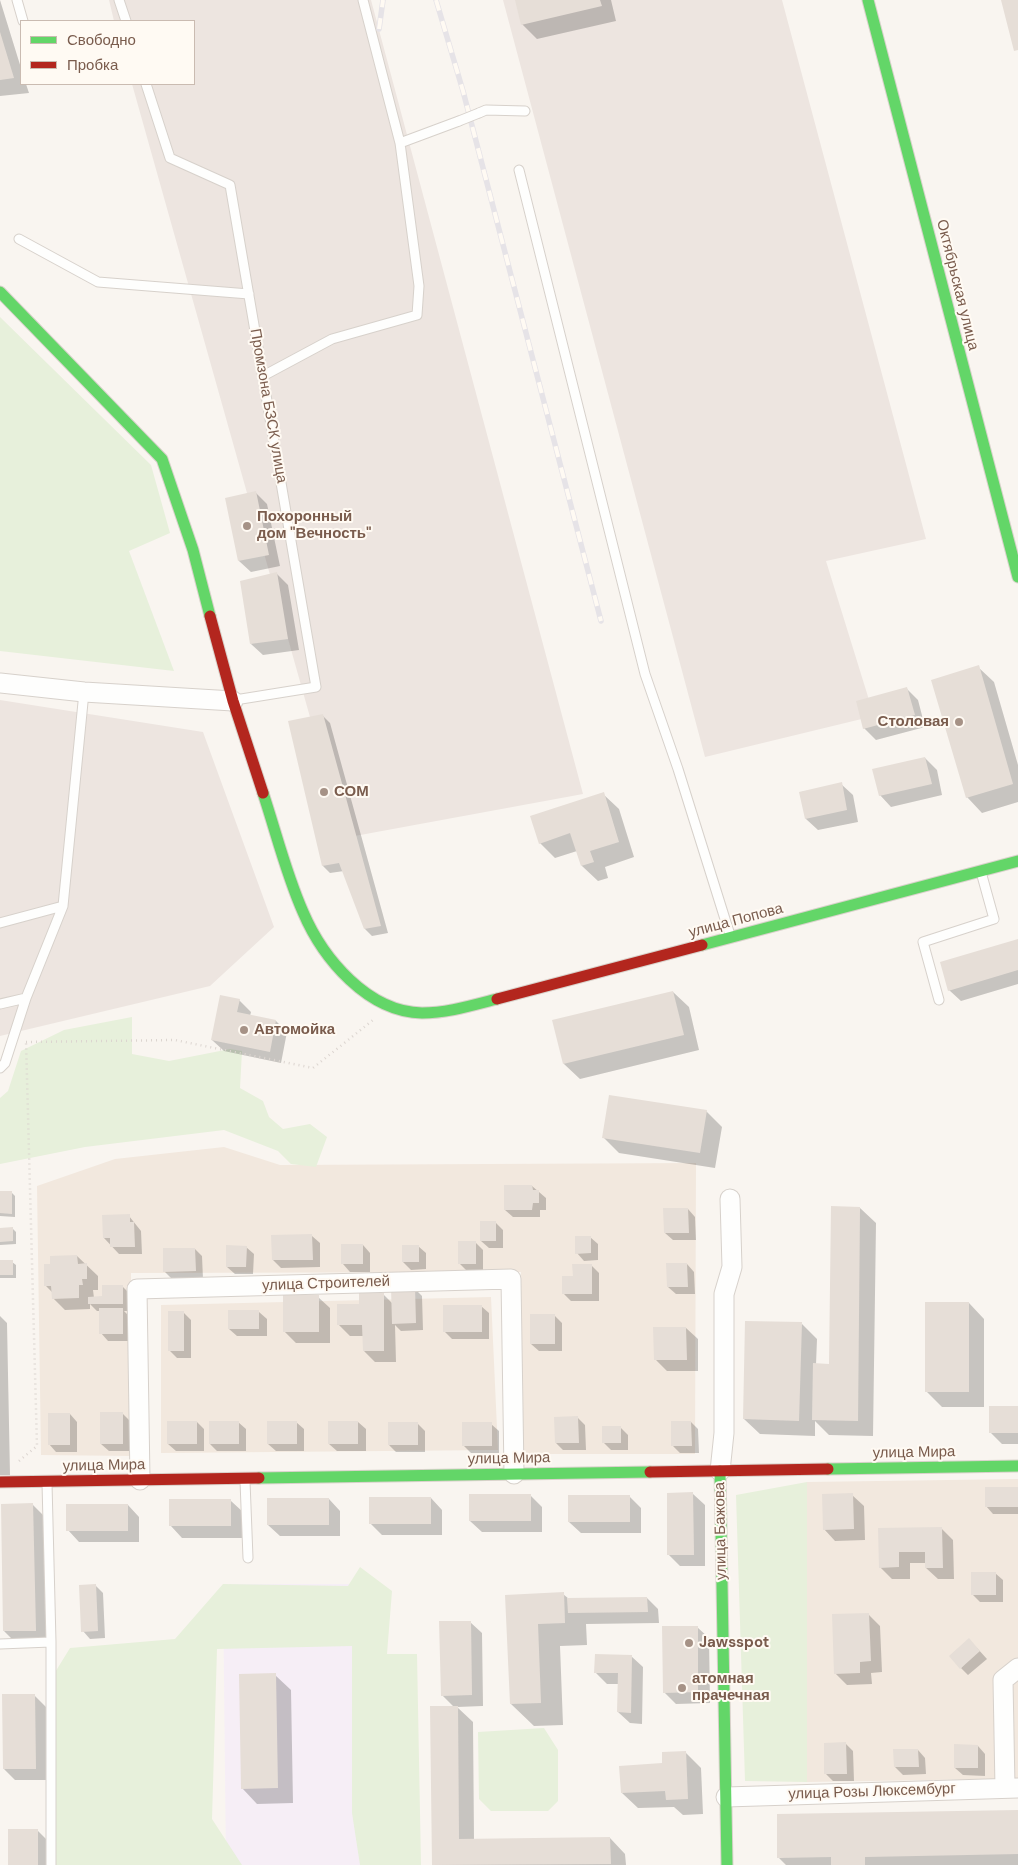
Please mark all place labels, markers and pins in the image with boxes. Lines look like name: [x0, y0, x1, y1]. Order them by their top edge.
place label: Похоронный дом "Вечность": [257, 508, 372, 543]
marker: Похоронный дом "Вечность": [241, 520, 253, 532]
place label: Столовая: [878, 713, 949, 731]
marker: Столовая: [953, 716, 965, 728]
place label: СОМ: [334, 783, 369, 801]
marker: СОМ: [318, 786, 330, 798]
place label: Автомойка: [254, 1021, 335, 1039]
marker: Автомойка: [238, 1024, 250, 1036]
place label: Jawsspot: [699, 1634, 769, 1652]
marker: Jawsspot: [683, 1637, 695, 1649]
place label: атомная прачечная: [692, 1670, 770, 1705]
marker: атомная прачечная: [676, 1682, 688, 1694]

